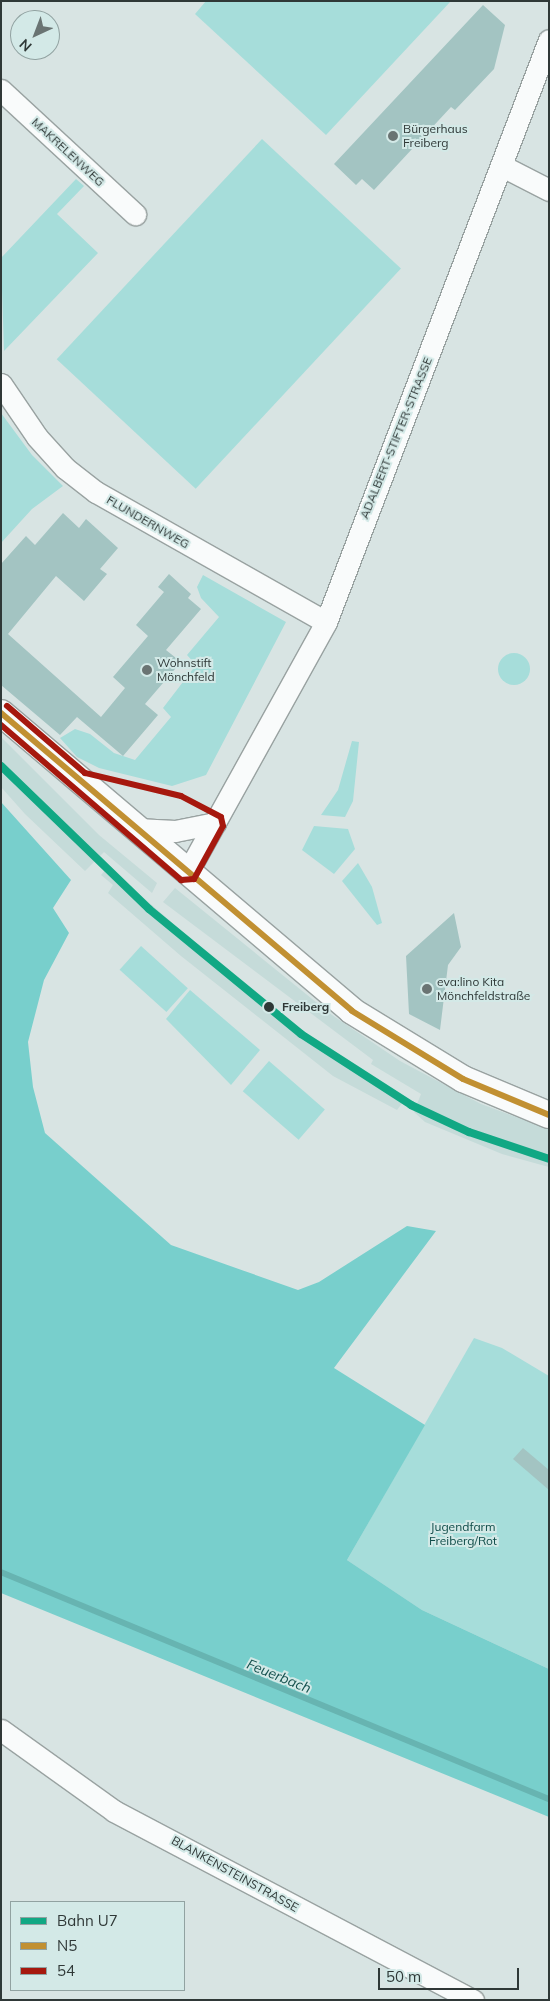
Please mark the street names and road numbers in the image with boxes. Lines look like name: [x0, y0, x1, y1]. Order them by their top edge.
street label: MAKRELENWEG: [29, 115, 107, 189]
street label: ADALBERT-STIFTER-STRASSE: [357, 355, 435, 521]
street label: FLUNDERNWEG: [104, 492, 192, 552]
street label: BLANKENSTEINSTRASSE: [169, 1833, 301, 1915]

